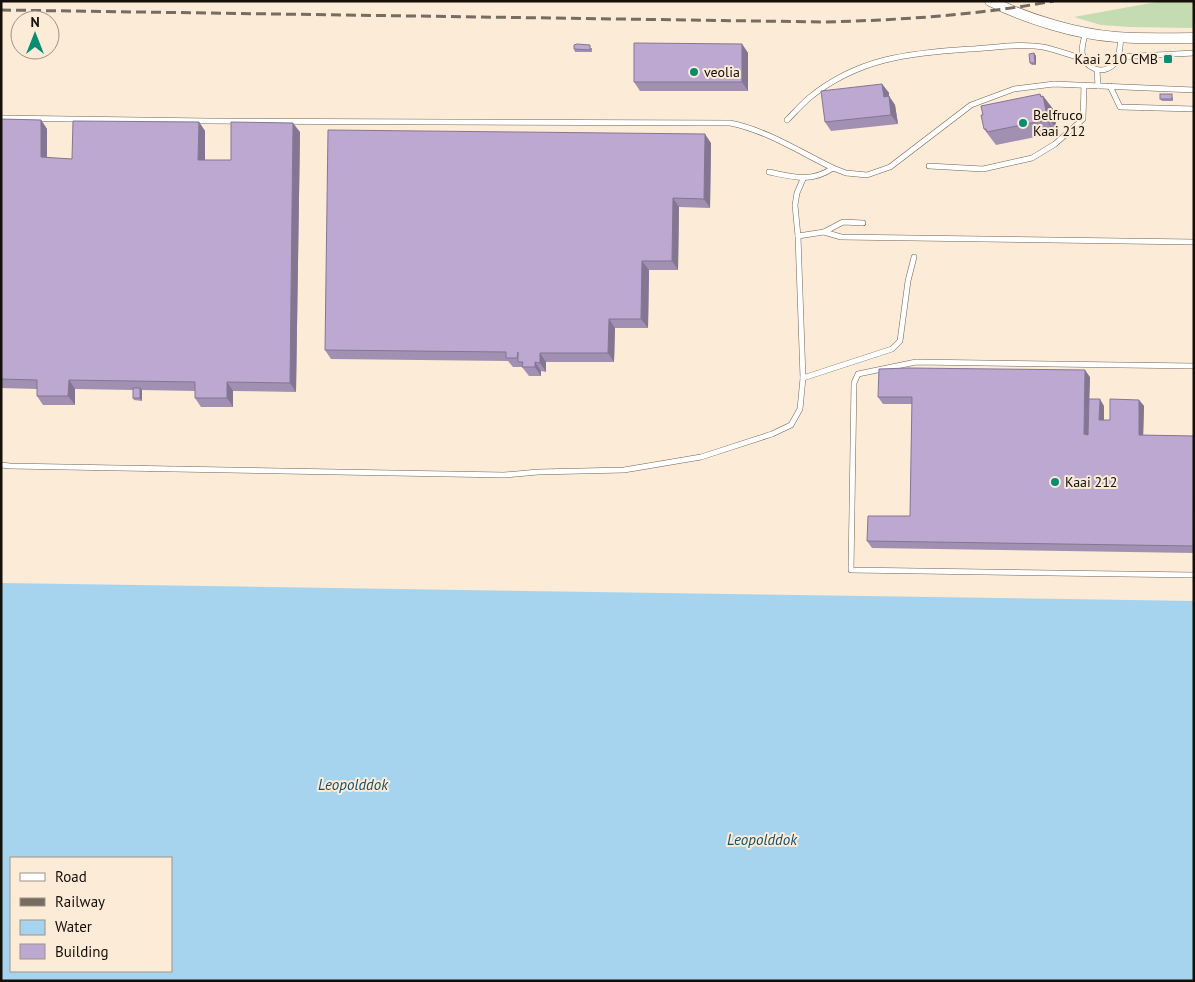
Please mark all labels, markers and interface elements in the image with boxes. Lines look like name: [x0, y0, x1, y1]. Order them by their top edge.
north arrow: [10, 10, 60, 60]
text: N: [30, 13, 40, 31]
place label: Kaai 210 CMB: [1075, 50, 1158, 68]
marker: Kaai 210 CMB: [1162, 53, 1174, 65]
place label: veolia: [704, 63, 740, 81]
marker: veolia: [688, 66, 700, 78]
place label: Belfruco Kaai 212: [1033, 106, 1085, 140]
marker: Belfruco Kaai 212: [1017, 117, 1029, 129]
place label: Kaai 212: [1065, 473, 1117, 491]
marker: Kaai 212: [1049, 476, 1061, 488]
water label: Leopolddok: [318, 775, 389, 794]
water label: Leopolddok: [727, 830, 798, 849]
legend: [10, 857, 172, 972]
text: Road: [55, 867, 87, 886]
text: Railway: [55, 892, 105, 911]
text: Water: [55, 917, 92, 936]
text: Building: [55, 942, 109, 961]

